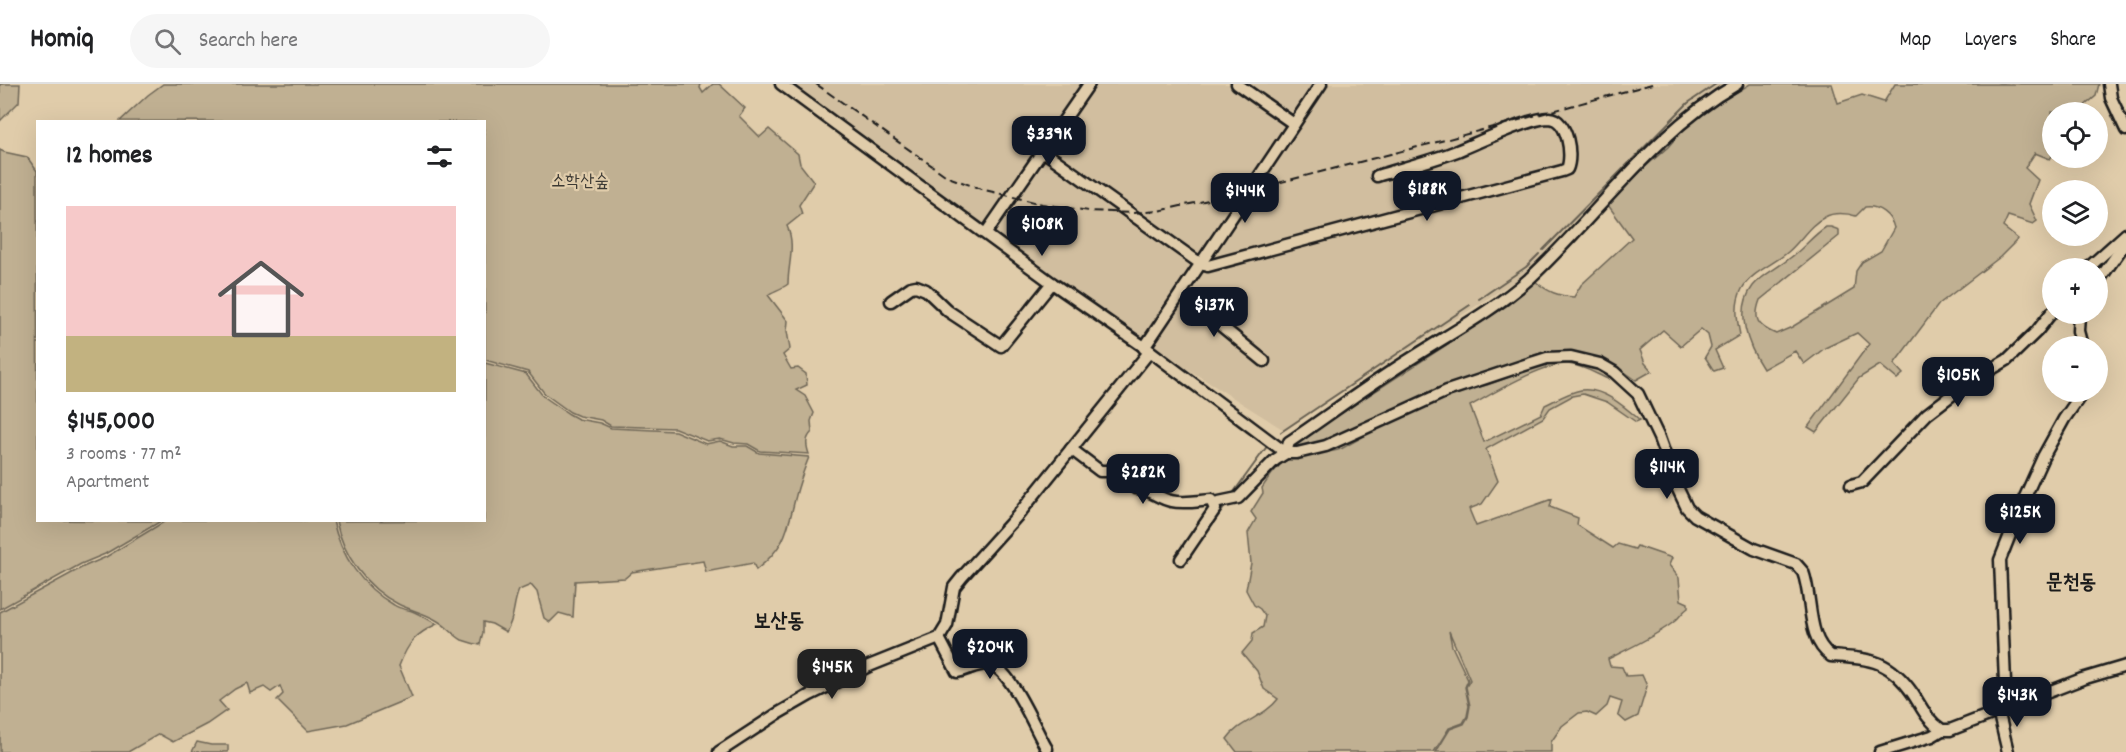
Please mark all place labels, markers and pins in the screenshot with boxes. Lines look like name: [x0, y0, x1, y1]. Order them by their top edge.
pin: $339K: [1007, 116, 1091, 167]
pin: $188K: [1385, 171, 1469, 222]
pin: $144K: [1203, 173, 1287, 224]
pin: $108K: [1000, 206, 1084, 257]
pin: $137K: [1172, 287, 1256, 338]
pin: $105K: [1916, 357, 2000, 408]
pin: $114K: [1625, 449, 1709, 500]
pin: $282K: [1101, 454, 1185, 505]
pin: $125K: [1978, 494, 2062, 545]
pin: $204K: [948, 629, 1032, 680]
pin: $145K: [790, 649, 874, 700]
pin: $143K: [1975, 677, 2059, 728]

